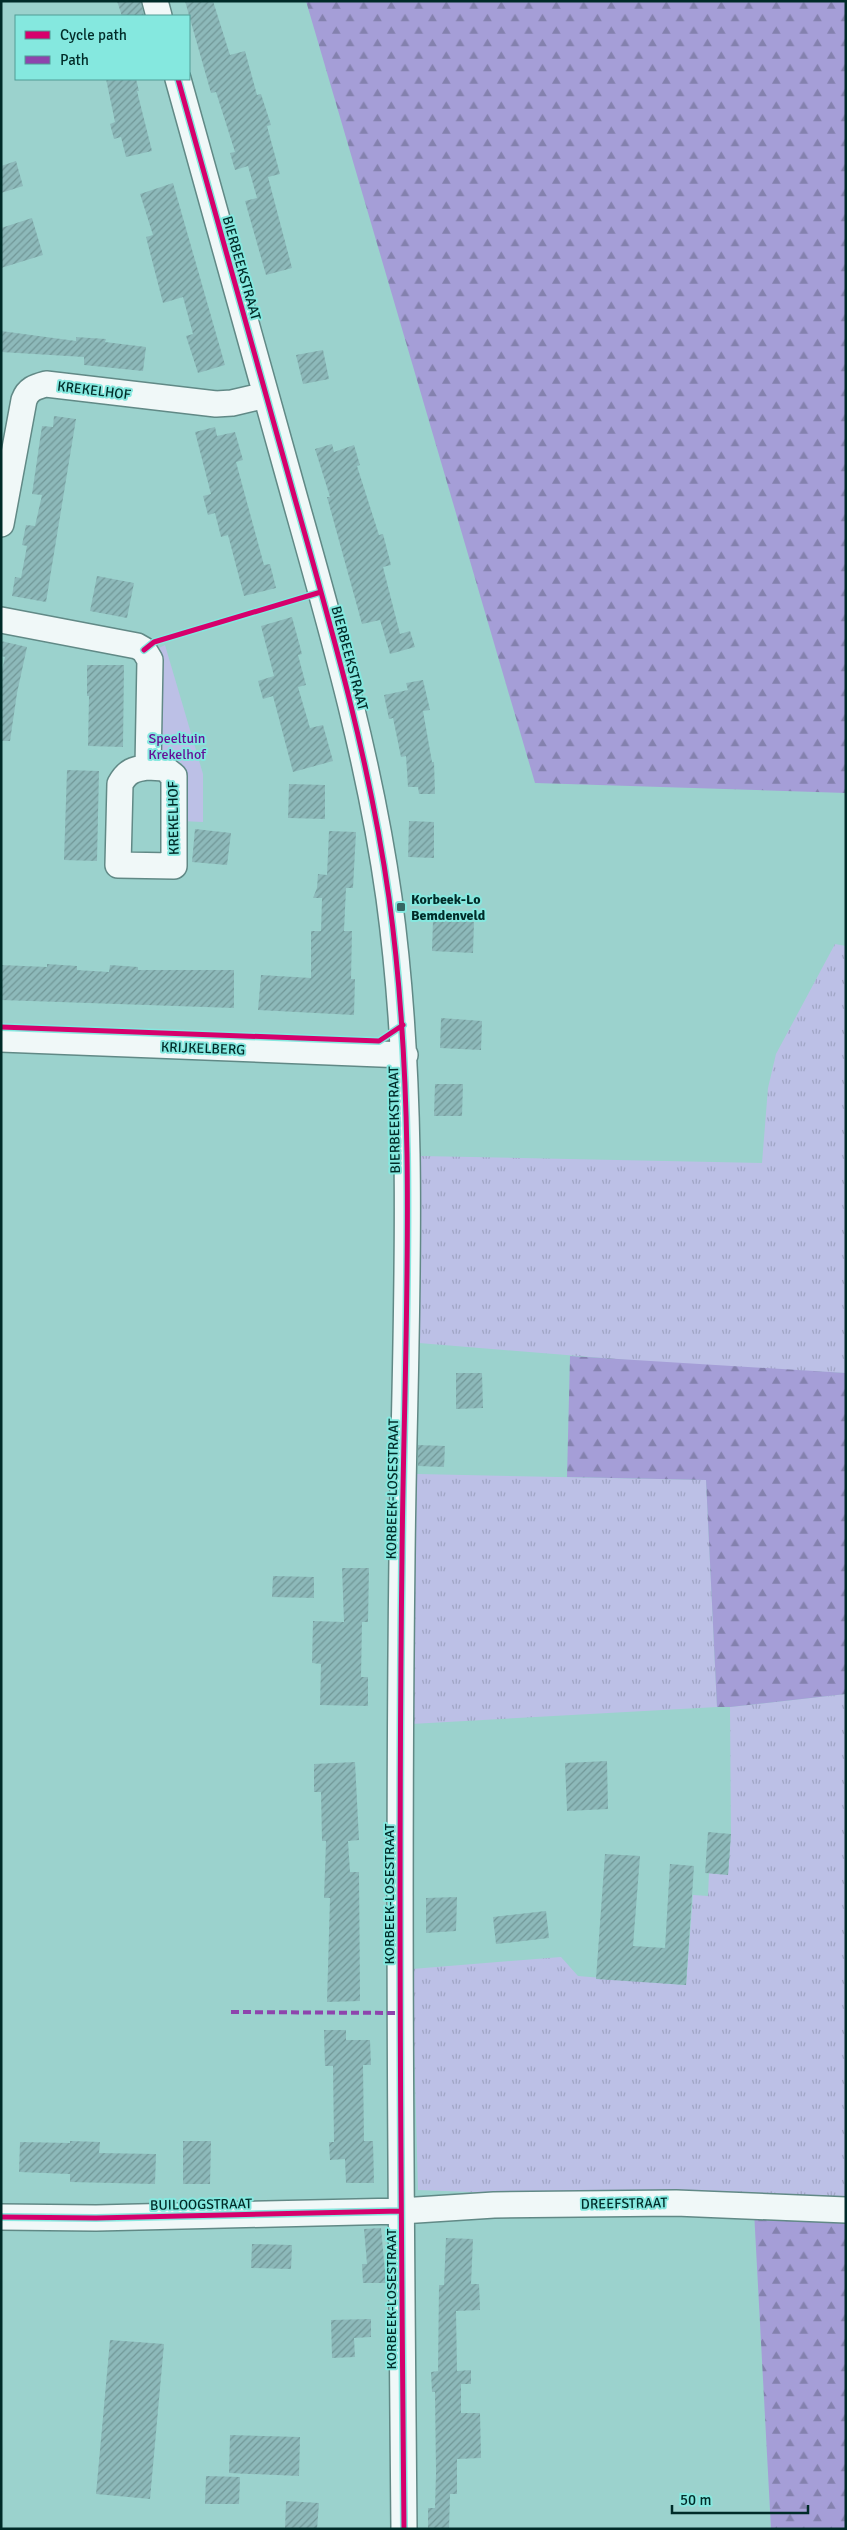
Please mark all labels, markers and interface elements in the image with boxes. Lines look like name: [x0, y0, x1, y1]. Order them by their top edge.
legend: [15, 15, 190, 80]
text: Cycle path: [60, 26, 127, 44]
text: Path: [60, 51, 89, 69]
street label: BIERBEEKSTRAAT: [219, 214, 265, 322]
street label: KREKELHOF: [56, 378, 132, 403]
street label: BIERBEEKSTRAAT: [327, 604, 372, 712]
park label: Speeltuin Krekelhof: [148, 730, 207, 763]
street label: KREKELHOF: [164, 781, 183, 855]
place label: Korbeek-Lo Bemdenveld: [411, 891, 486, 924]
marker: Korbeek-Lo Bemdenveld: [395, 901, 407, 913]
street label: KRIJKELBERG: [161, 1039, 245, 1058]
street label: BIERBEEKSTRAAT: [385, 1066, 404, 1174]
street label: KORBEEK-LOSESTRAAT: [383, 1418, 402, 1560]
street label: KORBEEK-LOSESTRAAT: [381, 1823, 398, 1964]
street label: DREEFSTRAAT: [581, 2194, 668, 2213]
street label: BUILOOGSTRAAT: [150, 2195, 252, 2214]
street label: KORBEEK-LOSESTRAAT: [383, 2228, 400, 2369]
scale bar: [672, 2482, 808, 2514]
text: 50 m: [680, 2491, 711, 2509]

